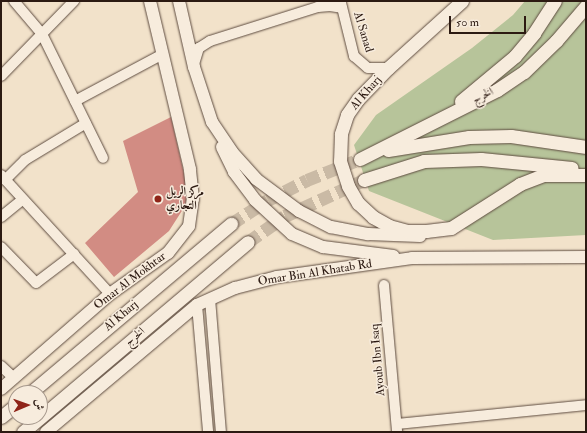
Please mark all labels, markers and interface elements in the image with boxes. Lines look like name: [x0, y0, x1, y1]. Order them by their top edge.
scale bar: [451, 8, 528, 34]
street label: Al Sanad: [350, 10, 376, 54]
text: 50 m: [456, 15, 479, 30]
street label: Al Kharj: [347, 73, 385, 113]
street label: الخرج: [470, 85, 496, 107]
place label: مركز الريل التجاري: [166, 185, 204, 213]
marker: مركز الريل التجاري: [153, 194, 163, 204]
street label: Omar Al Mokhtar: [91, 249, 169, 313]
street label: Omar Bin Al Khatab Rd: [257, 257, 373, 289]
street label: Al Kharj: [101, 298, 141, 334]
street label: Ayoub Ibn Isaq: [368, 323, 388, 397]
street label: الخرج: [122, 324, 148, 350]
north arrow: [8, 385, 48, 425]
text: ش: [33, 399, 46, 410]

